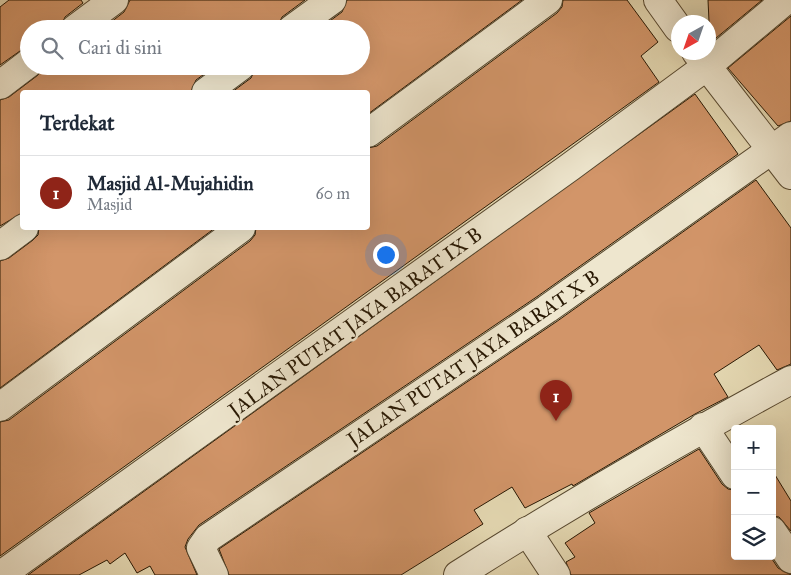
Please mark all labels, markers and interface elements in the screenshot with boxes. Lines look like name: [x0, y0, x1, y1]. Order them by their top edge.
north arrow: [671, 15, 716, 60]
search box: [20, 20, 370, 75]
icon: search: [38, 34, 66, 62]
text: Cari di sini: [78, 36, 162, 59]
text: Terdekat: [40, 110, 114, 136]
text: Masjid Al-Mujahidin: [87, 172, 254, 195]
text: 1: [53, 184, 59, 203]
text: 60 m: [316, 184, 350, 203]
text: Masjid: [87, 195, 132, 214]
street label: JALAN PUTAT JAYA BARAT IX B: [222, 222, 487, 424]
your location: [373, 242, 399, 268]
street label: JALAN PUTAT JAYA BARAT X B: [341, 265, 604, 453]
pin: 1: [540, 380, 572, 421]
map controls: [731, 425, 776, 560]
button: +: [731, 425, 776, 470]
button: −: [731, 470, 776, 515]
button: layers: [731, 515, 776, 560]

